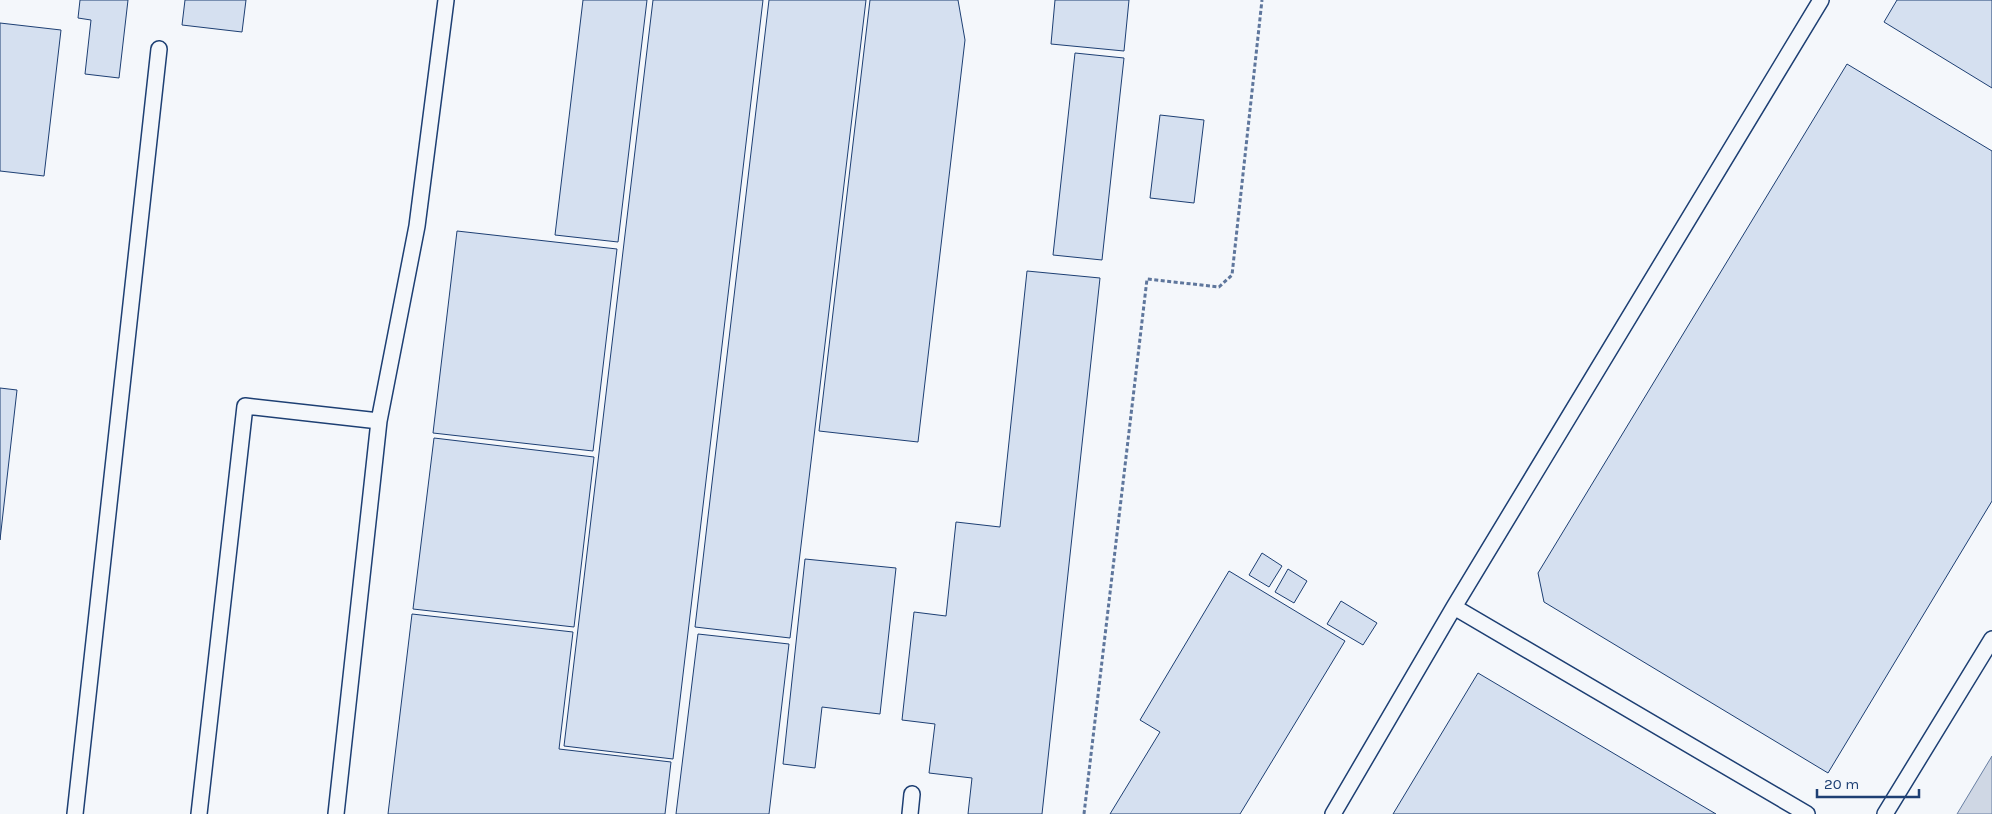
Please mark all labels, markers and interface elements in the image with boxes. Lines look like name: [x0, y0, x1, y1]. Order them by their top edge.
scale bar: [1817, 766, 1920, 798]
text: 20 m: [1824, 775, 1859, 793]

